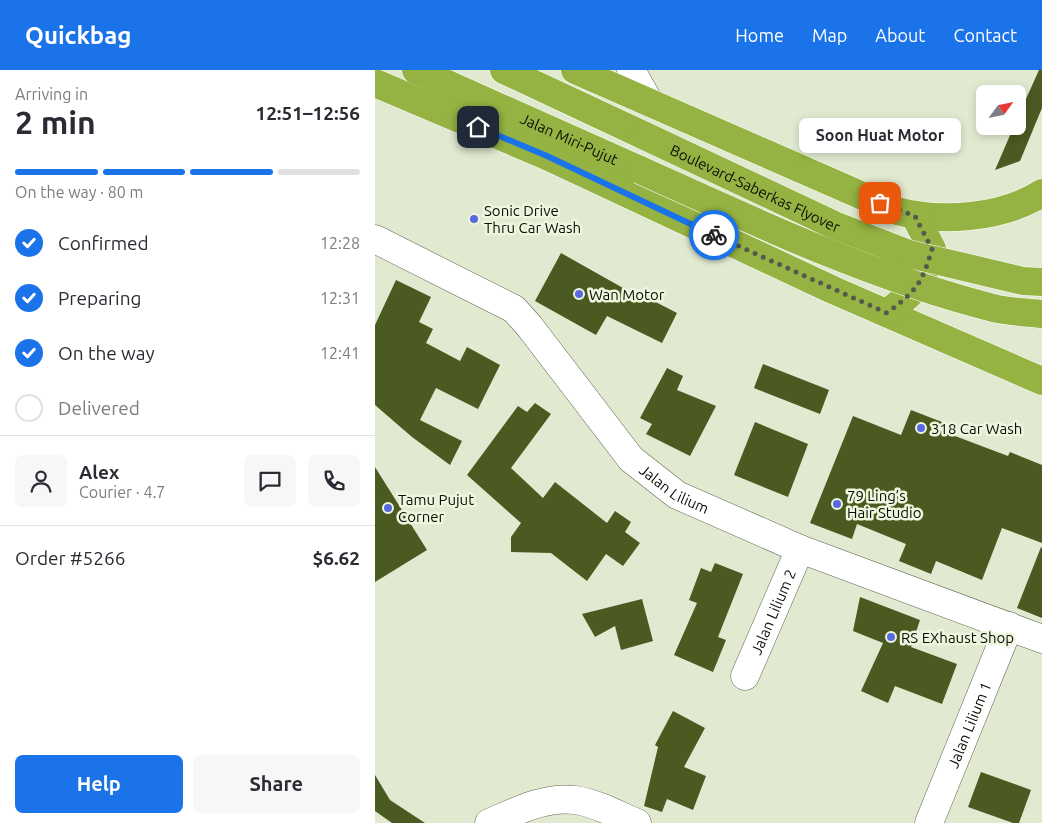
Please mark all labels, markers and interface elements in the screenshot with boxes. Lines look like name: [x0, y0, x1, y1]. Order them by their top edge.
text: Quickbag: [25, 22, 131, 49]
text: Home: [735, 25, 784, 45]
text: Map: [812, 25, 847, 45]
text: About: [875, 25, 925, 45]
text: Contact: [953, 25, 1017, 45]
text: Arriving in: [15, 85, 88, 103]
north arrow: [976, 85, 1026, 135]
map controls: [976, 85, 1026, 135]
text: 12:51–12:56: [255, 102, 360, 124]
text: 2 min: [15, 104, 96, 140]
pin: [457, 106, 499, 148]
street label: Jalan Miri-Pujut: [518, 109, 621, 168]
icon: home: [464, 113, 492, 141]
callout: Soon Huat Motor: [799, 118, 961, 153]
text: Soon Huat Motor: [816, 126, 944, 144]
street label: Boulevard-Saberkas Flyover: [668, 141, 843, 235]
pin: [859, 182, 901, 224]
text: On the way · 80 m: [15, 183, 143, 201]
icon: bag: [866, 189, 894, 217]
place label: Sonic Drive Thru Car Wash: [484, 202, 581, 236]
courier: [689, 210, 739, 260]
marker: Sonic Drive Thru Car Wash: [468, 213, 480, 225]
icon: bike: [700, 221, 728, 249]
icon: check: [15, 229, 43, 257]
text: Confirmed: [58, 232, 149, 254]
text: 12:28: [320, 234, 360, 252]
icon: check: [15, 284, 43, 312]
place label: Wan Motor: [589, 286, 665, 303]
text: Preparing: [58, 287, 142, 309]
marker: Wan Motor: [573, 288, 585, 300]
text: 12:31: [320, 289, 360, 307]
icon: check: [15, 339, 43, 367]
text: On the way: [58, 342, 155, 364]
text: 12:41: [320, 344, 360, 362]
text: Delivered: [58, 397, 140, 419]
place label: 318 Car Wash: [931, 420, 1022, 437]
marker: 318 Car Wash: [915, 422, 927, 434]
button: person: [15, 455, 67, 507]
button: chat: [244, 455, 296, 507]
button: phone: [308, 455, 360, 507]
text: Alex: [79, 461, 119, 483]
street label: Jalan Lilium: [636, 461, 712, 517]
text: Courier · 4.7: [79, 483, 165, 501]
place label: 79 Ling’s Hair Studio: [847, 487, 921, 521]
place label: Tamu Pujut Corner: [398, 491, 474, 525]
marker: 79 Ling’s Hair Studio: [831, 498, 843, 510]
marker: Tamu Pujut Corner: [382, 502, 394, 514]
text: Order #5266: [15, 547, 125, 569]
text: $6.62: [312, 547, 360, 569]
street label: Jalan Lilium 2: [747, 567, 799, 657]
place label: RS EXhaust Shop: [901, 629, 1014, 646]
marker: RS EXhaust Shop: [885, 631, 897, 643]
street label: Jalan Lilium 1: [944, 679, 994, 770]
button: Help: [15, 755, 183, 813]
button: Share: [193, 755, 360, 813]

